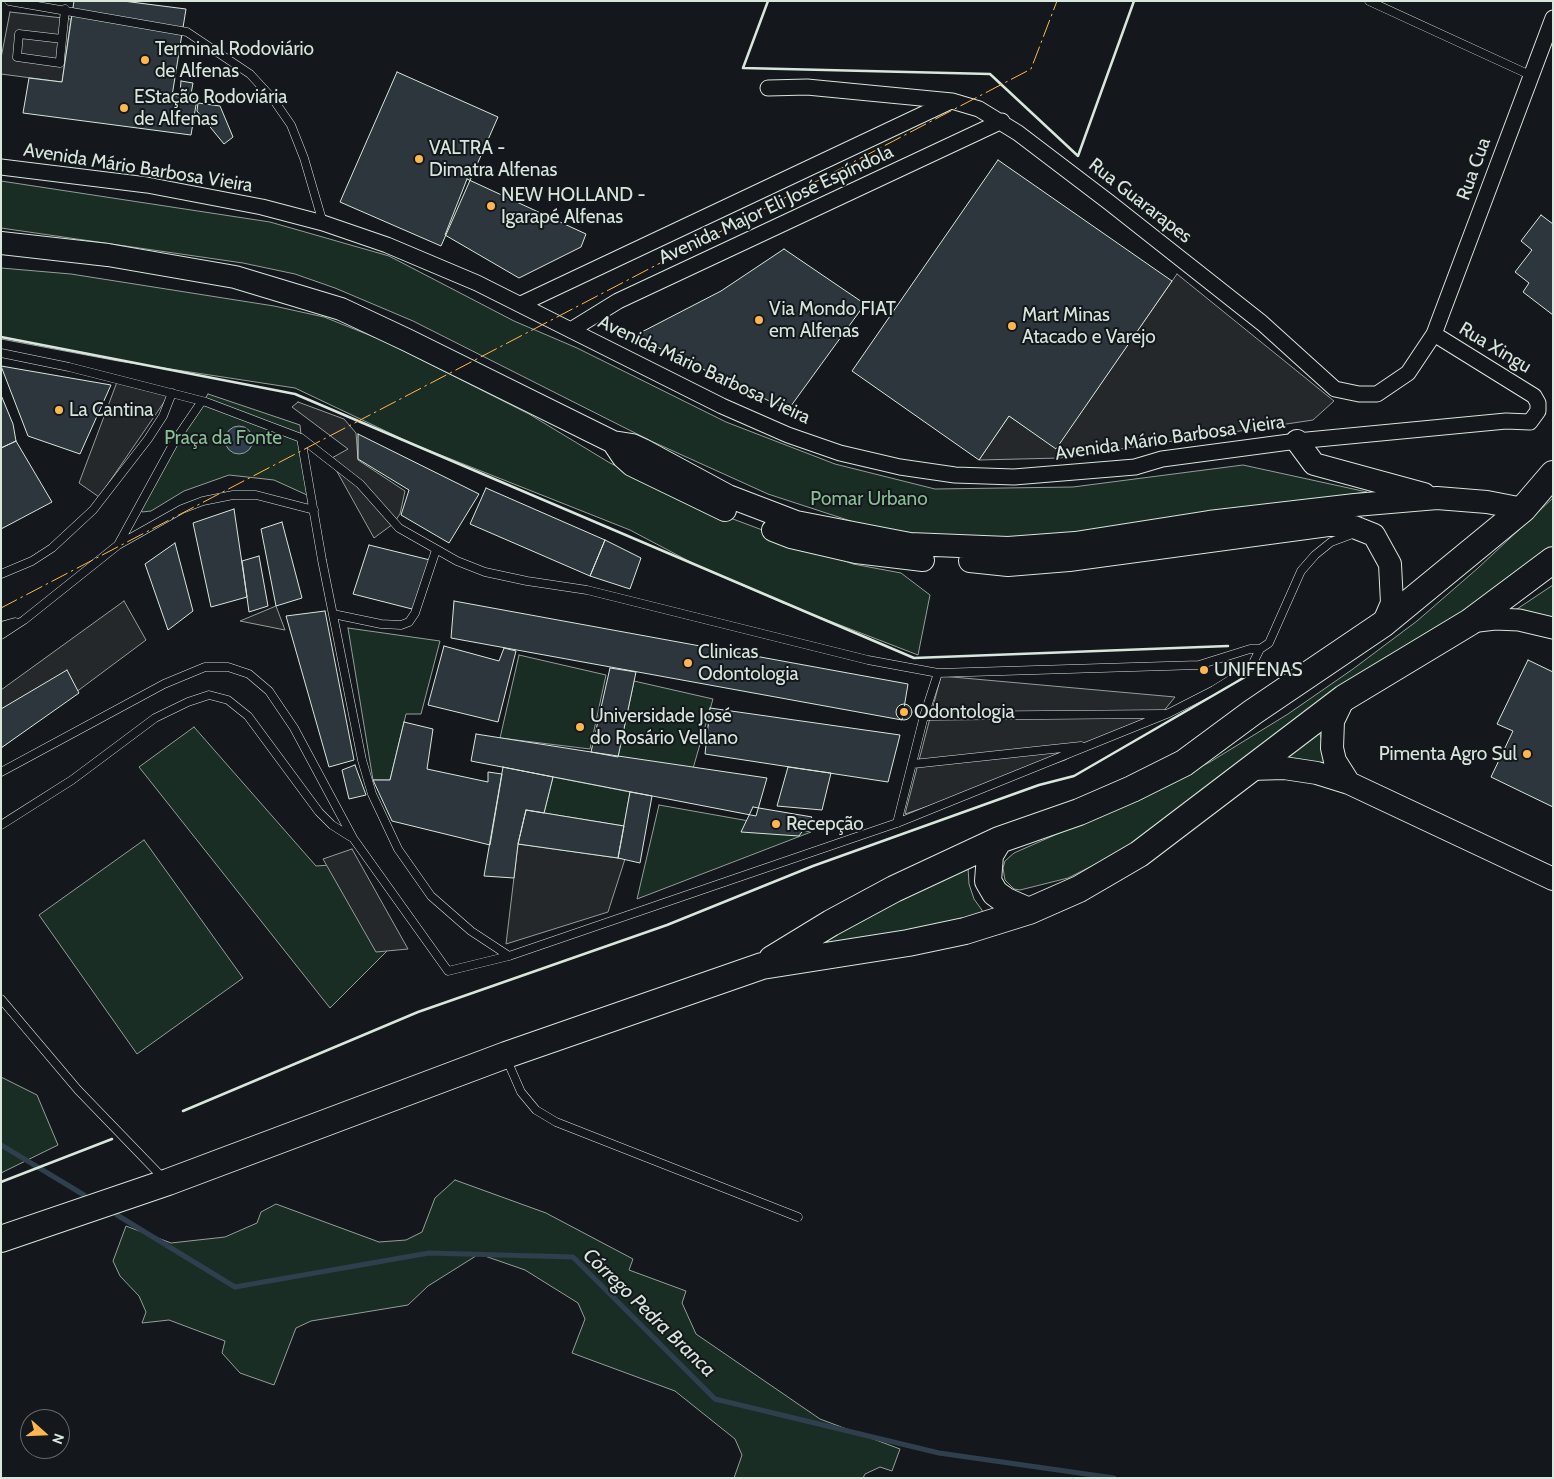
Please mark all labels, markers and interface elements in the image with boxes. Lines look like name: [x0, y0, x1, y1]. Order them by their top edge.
place label: Terminal Rodoviário de Alfenas: [155, 38, 314, 82]
marker: Terminal Rodoviário de Alfenas: [139, 54, 151, 66]
place label: EStação Rodoviária de Alfenas: [134, 86, 287, 130]
marker: EStação Rodoviária de Alfenas: [118, 102, 130, 114]
street label: Rua Cua: [1452, 135, 1496, 203]
place label: VALTRA - Dimatra Alfenas: [429, 137, 557, 181]
street label: Avenida Mário Barbosa Vieira: [22, 139, 254, 197]
street label: Avenida Major Eli José Espíndola: [655, 141, 897, 269]
marker: VALTRA - Dimatra Alfenas: [413, 153, 425, 165]
street label: Rua Guararapes: [1084, 154, 1196, 248]
place label: NEW HOLLAND - Igarapé Alfenas: [501, 184, 645, 228]
marker: NEW HOLLAND - Igarapé Alfenas: [485, 200, 497, 212]
place label: Via Mondo FIAT em Alfenas: [769, 298, 896, 342]
place label: Mart Minas Atacado e Varejo: [1022, 304, 1156, 348]
street label: Avenida Mário Barbosa Vieira: [594, 311, 814, 429]
marker: Via Mondo FIAT em Alfenas: [753, 314, 765, 326]
street label: Rua Xingu: [1455, 318, 1535, 378]
marker: Mart Minas Atacado e Varejo: [1006, 320, 1018, 332]
place label: La Cantina: [69, 399, 153, 421]
marker: La Cantina: [53, 404, 65, 416]
street label: Avenida Mário Barbosa Vieira: [1054, 411, 1286, 465]
park label: Praça da Fonte: [164, 427, 282, 449]
park label: Pomar Urbano: [810, 488, 928, 510]
place label: Clinicas Odontologia: [698, 641, 799, 685]
marker: Clinicas Odontologia: [682, 657, 694, 669]
place label: UNIFENAS: [1214, 659, 1303, 681]
marker: UNIFENAS: [1198, 664, 1210, 676]
place label: Odontologia: [914, 701, 1015, 723]
place label: Universidade José do Rosário Vellano: [590, 705, 738, 749]
marker: Odontologia: [898, 706, 910, 718]
marker: Universidade José do Rosário Vellano: [574, 721, 586, 733]
place label: Pimenta Agro Sul: [1379, 743, 1517, 765]
marker: Pimenta Agro Sul: [1521, 748, 1533, 760]
place label: Recepção: [786, 813, 864, 835]
marker: Recepção: [770, 818, 782, 830]
water label: Córrego Pedra Branca: [578, 1244, 720, 1382]
north arrow: [20, 1409, 70, 1459]
text: N: [48, 1431, 68, 1447]

